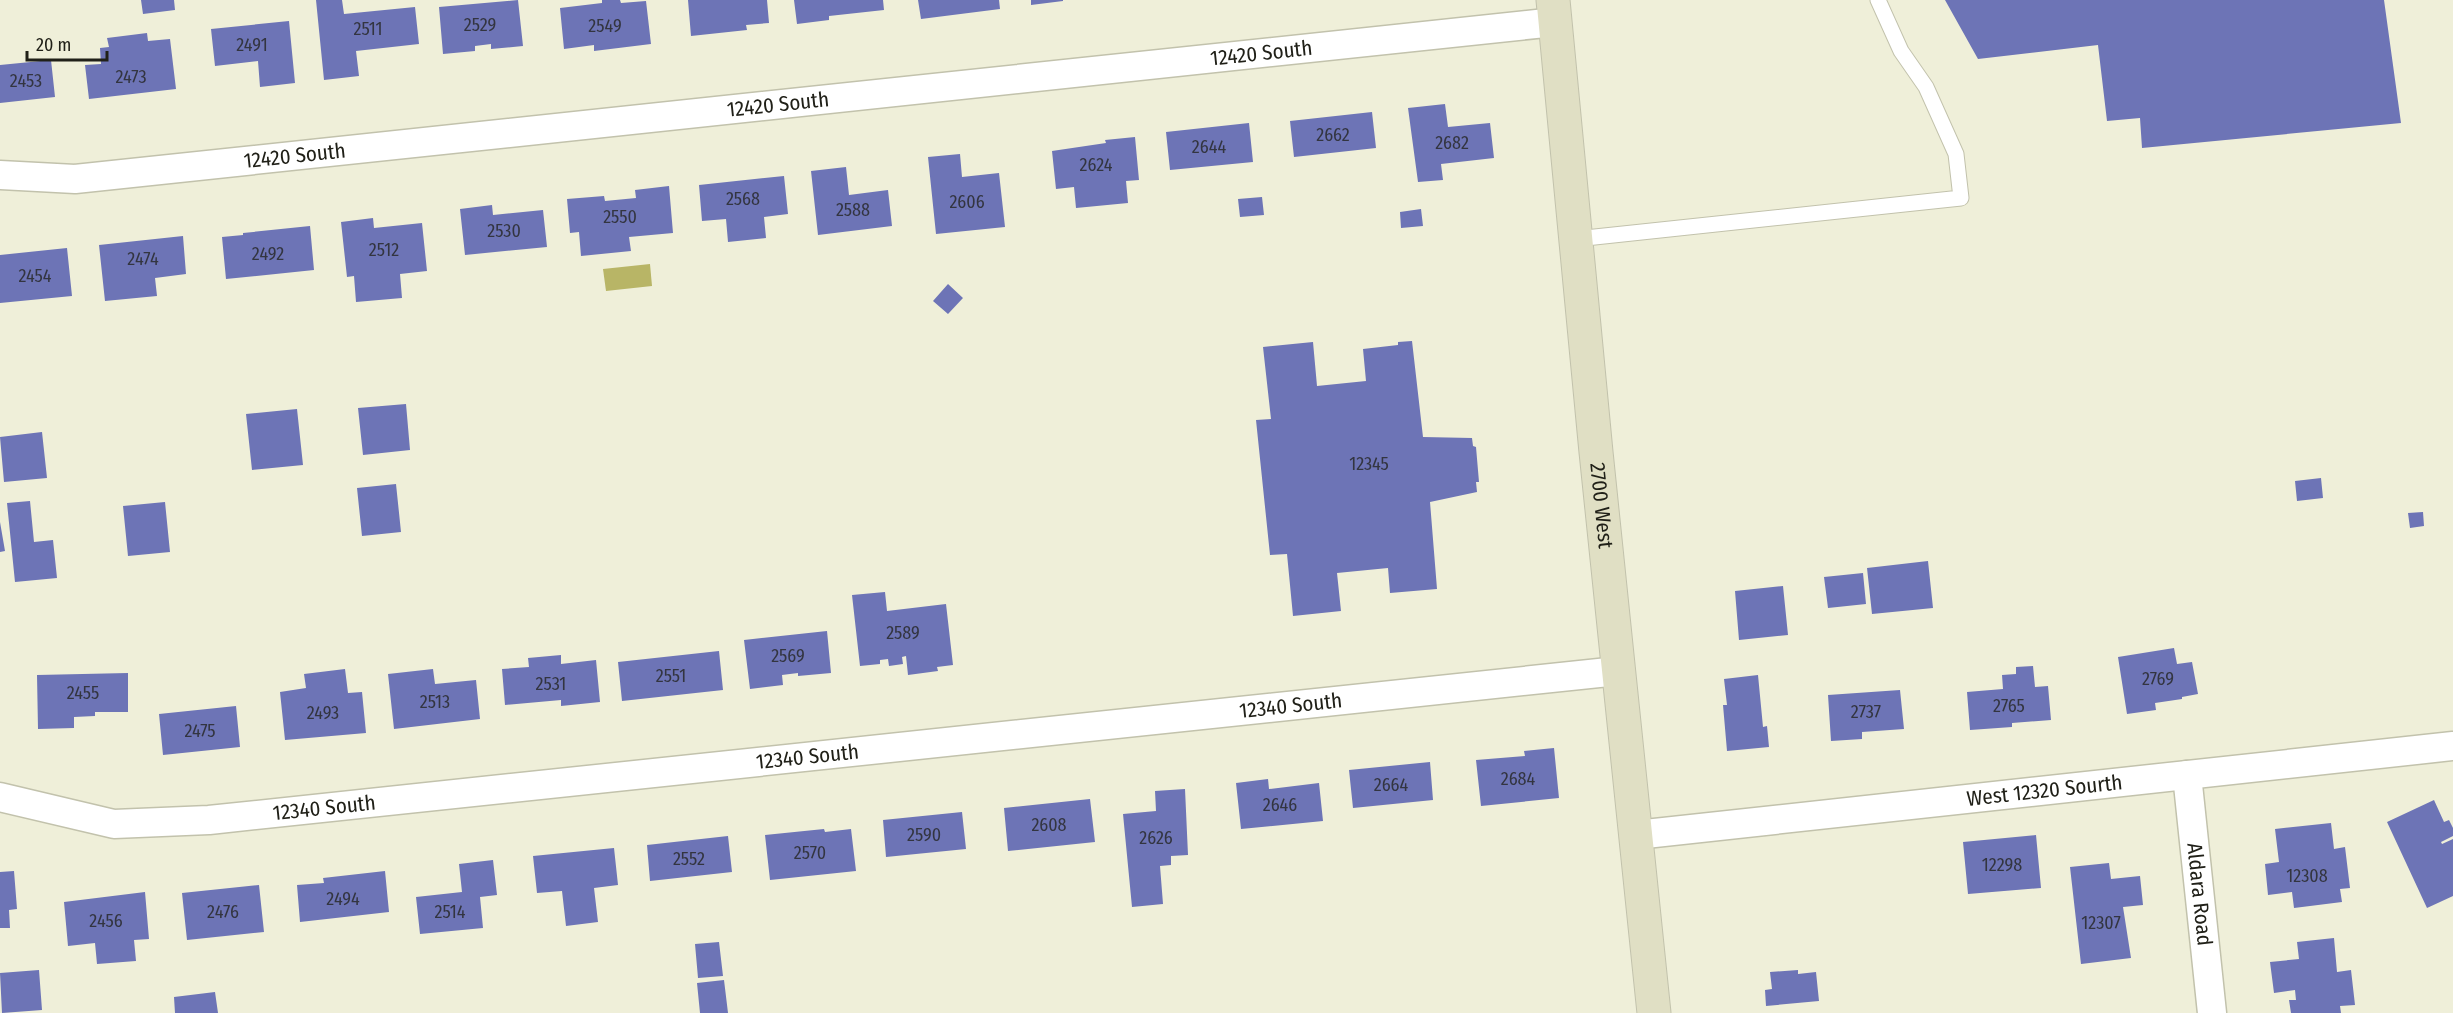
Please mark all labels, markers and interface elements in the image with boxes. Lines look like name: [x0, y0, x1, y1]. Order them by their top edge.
house number: 2529: [464, 14, 496, 36]
house number: 2549: [588, 15, 622, 37]
house number: 2511: [353, 18, 383, 40]
scale bar: [27, 24, 106, 62]
text: 20 m: [36, 34, 71, 56]
house number: 2491: [236, 34, 268, 56]
street label: 12420 South: [1209, 35, 1314, 71]
house number: 2473: [115, 66, 147, 88]
house number: 2453: [10, 70, 42, 92]
street label: 12420 South: [726, 86, 830, 123]
house number: 2662: [1316, 124, 1350, 146]
house number: 2682: [1435, 132, 1469, 154]
house number: 2644: [1192, 136, 1226, 158]
street label: 12420 South: [242, 137, 347, 174]
house number: 2624: [1080, 154, 1113, 176]
house number: 2568: [726, 188, 760, 210]
house number: 2606: [949, 191, 985, 213]
house number: 2588: [836, 199, 870, 221]
house number: 2550: [603, 206, 637, 228]
house number: 2530: [487, 220, 521, 242]
house number: 2512: [369, 239, 399, 261]
house number: 2492: [252, 243, 284, 265]
house number: 2474: [127, 248, 159, 270]
house number: 2454: [18, 265, 52, 287]
house number: 12345: [1349, 453, 1389, 475]
street label: 2700 West: [1584, 462, 1619, 550]
house number: 2589: [886, 622, 920, 644]
house number: 2569: [771, 645, 805, 667]
house number: 2551: [656, 665, 686, 687]
house number: 2769: [2142, 668, 2174, 690]
house number: 2531: [536, 673, 566, 695]
house number: 2455: [67, 682, 99, 704]
street label: 12340 South: [1238, 687, 1343, 724]
house number: 2513: [420, 691, 450, 713]
house number: 2765: [1993, 695, 2025, 717]
house number: 2737: [1851, 701, 1881, 723]
house number: 2493: [307, 702, 339, 724]
house number: 2475: [184, 720, 216, 742]
street label: 12340 South: [755, 738, 860, 775]
house number: 2684: [1501, 768, 1536, 790]
street label: West 12320 Sourth: [1965, 769, 2124, 812]
house number: 2664: [1374, 774, 1409, 796]
street label: 12340 South: [271, 789, 377, 826]
house number: 2646: [1263, 794, 1297, 816]
house number: 2608: [1031, 814, 1067, 836]
house number: 2590: [907, 824, 941, 846]
house number: 2626: [1139, 827, 1173, 849]
street label: Aldara Road: [2181, 841, 2218, 947]
house number: 2570: [794, 842, 826, 864]
house number: 2552: [673, 848, 705, 870]
house number: 12298: [1982, 854, 2022, 876]
house number: 12308: [2286, 865, 2328, 887]
house number: 2494: [326, 888, 360, 910]
house number: 2476: [207, 901, 239, 923]
house number: 2514: [434, 901, 466, 923]
house number: 2456: [89, 910, 123, 932]
house number: 12307: [2081, 912, 2121, 934]

